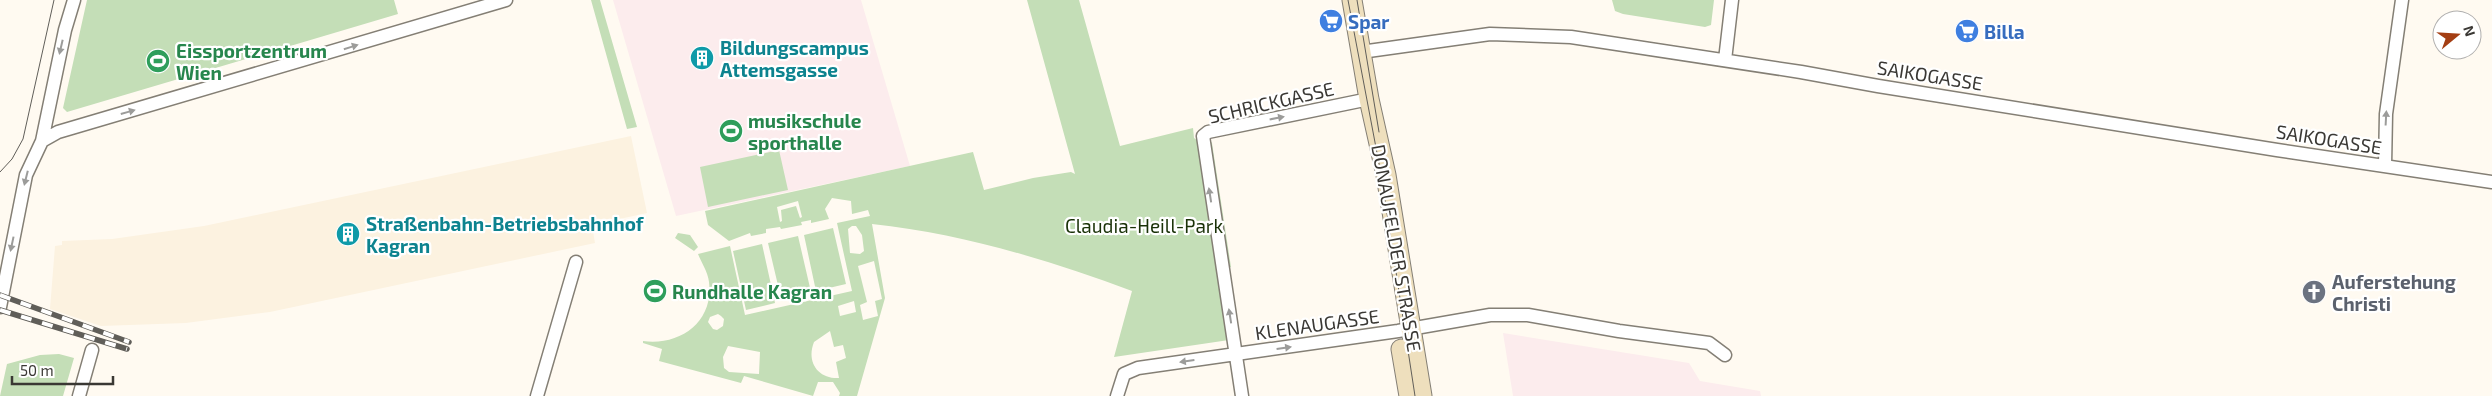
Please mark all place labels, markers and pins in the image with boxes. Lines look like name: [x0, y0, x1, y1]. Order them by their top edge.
supermarket icon: Spar: [1318, 8, 1344, 34]
place label: Spar: [1348, 10, 1389, 33]
supermarket icon: Billa: [1954, 18, 1980, 44]
place label: Billa: [1984, 20, 2025, 43]
place label: Bildungscampus Attemsgasse: [720, 36, 869, 81]
place label: Eissportzentrum Wien: [176, 39, 327, 84]
building icon: Bildungscampus Attemsgasse: [689, 45, 715, 71]
sports icon: Eissportzentrum Wien: [145, 48, 171, 74]
place label: musikschule sporthalle: [748, 109, 862, 154]
sports icon: musikschule sporthalle: [718, 118, 744, 144]
place label: Straßenbahn-Betriebsbahnhof Kagran: [366, 212, 645, 257]
building icon: Straßenbahn-Betriebsbahnhof Kagran: [335, 221, 361, 247]
place label: Auferstehung Christi: [2332, 270, 2456, 315]
sports icon: Rundhalle Kagran: [642, 278, 668, 304]
church icon: Auferstehung Christi: [2301, 279, 2327, 305]
place label: Rundhalle Kagran: [672, 280, 832, 303]

